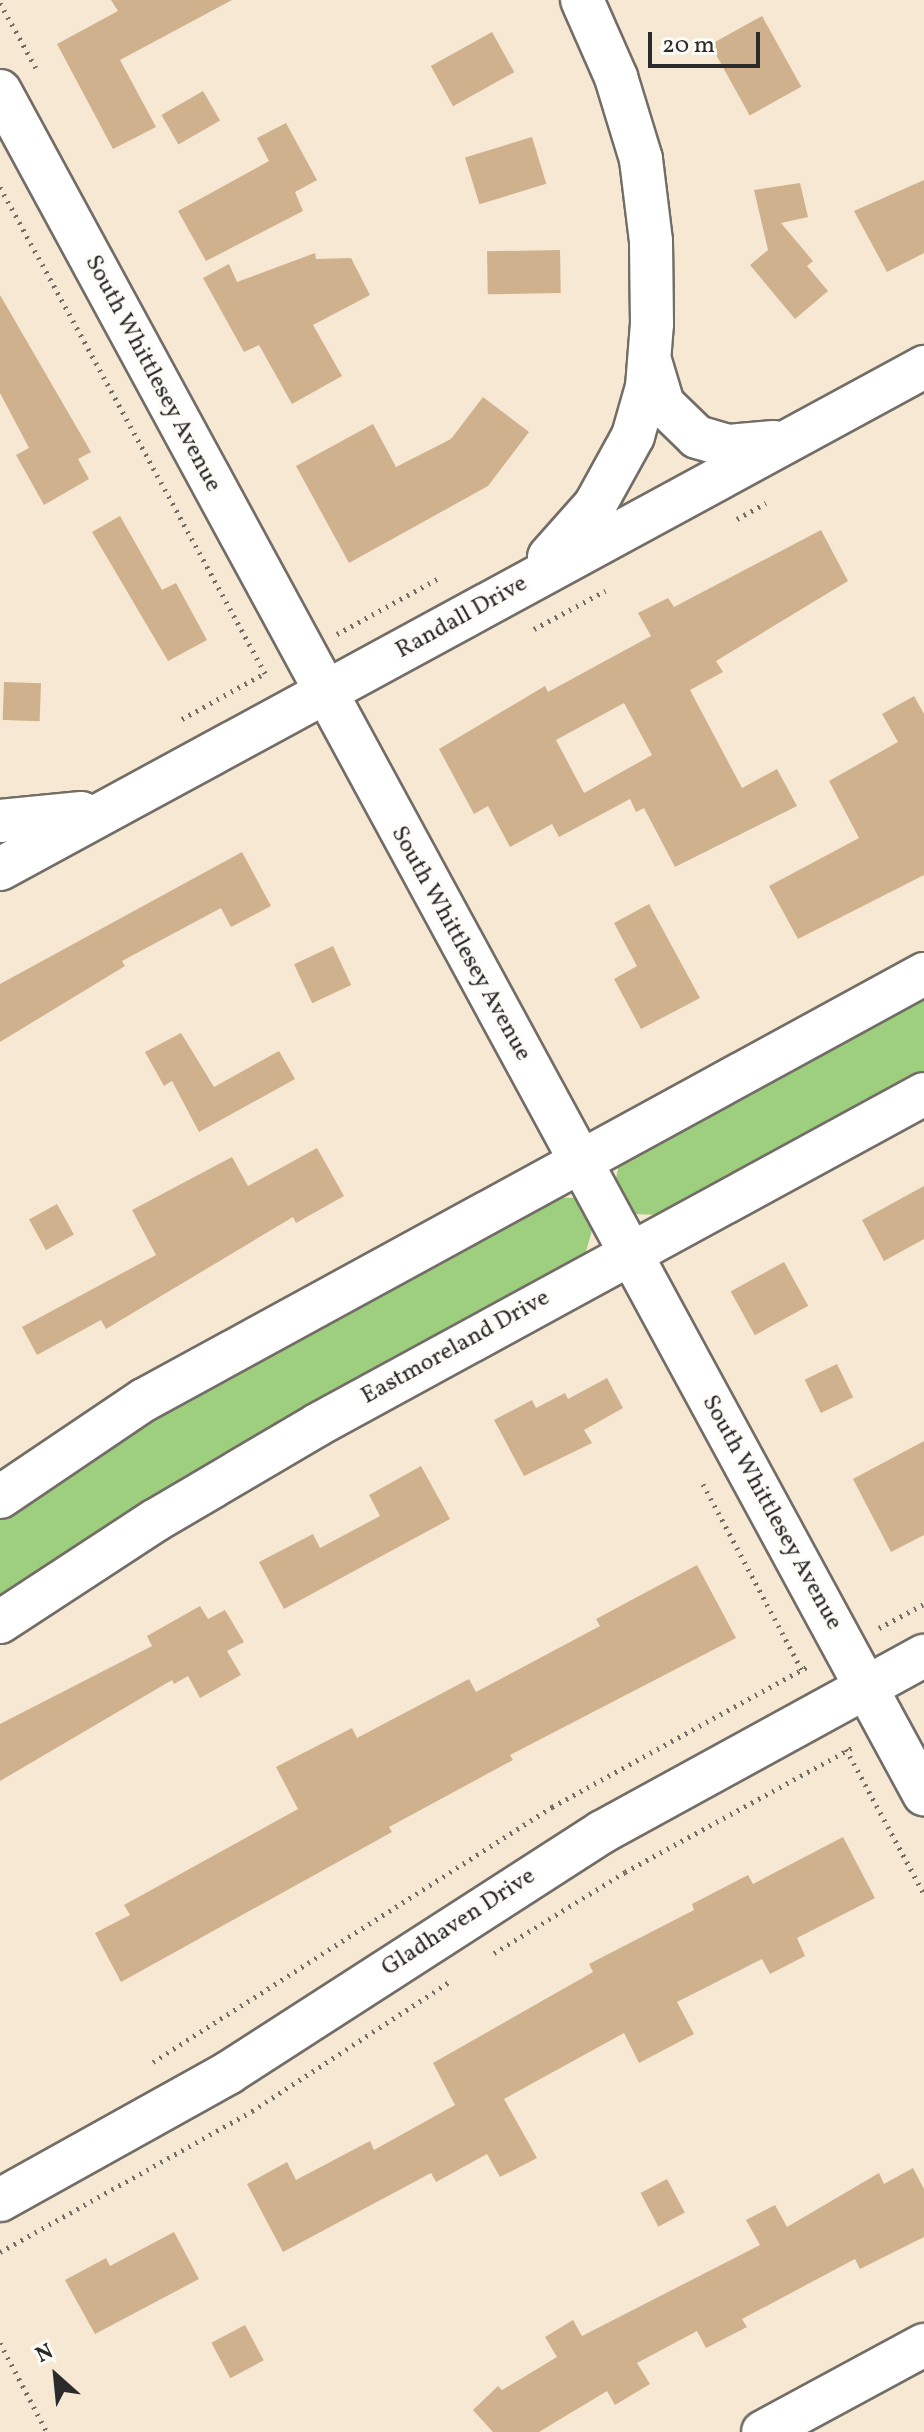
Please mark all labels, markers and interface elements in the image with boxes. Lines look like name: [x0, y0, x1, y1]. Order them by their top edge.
scale bar: [652, 16, 764, 66]
text: 20 m: [662, 29, 715, 63]
street label: South Whittlesey Avenue: [77, 250, 227, 498]
street label: Randall Drive: [391, 570, 533, 666]
street label: South Whittlesey Avenue: [383, 821, 537, 1067]
street label: Eastmoreland Drive: [357, 1284, 555, 1412]
street label: South Whittlesey Avenue: [694, 1390, 848, 1636]
street label: Gladhaven Drive: [377, 1863, 541, 1983]
north arrow: [16, 2336, 96, 2416]
text: N: [31, 2337, 59, 2372]

